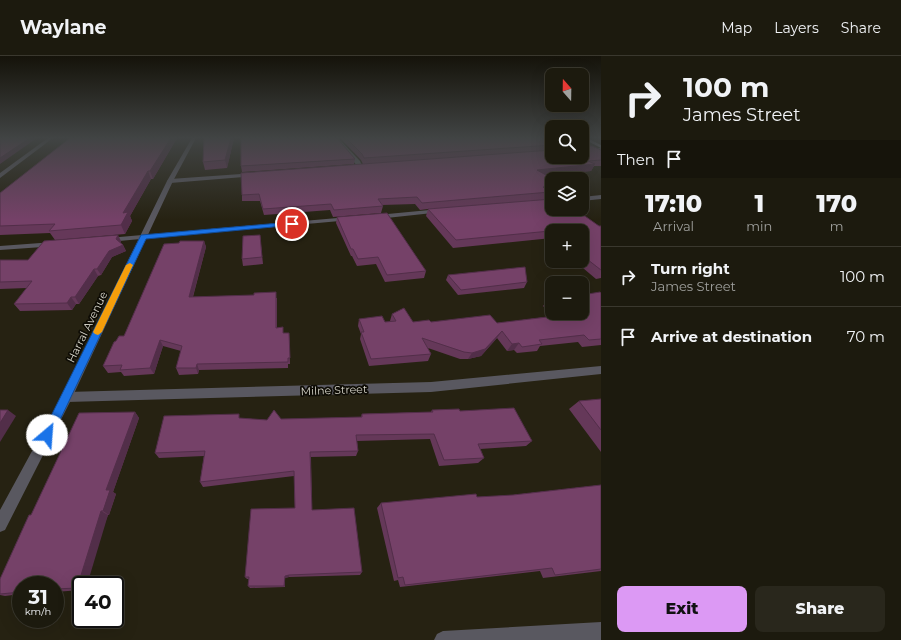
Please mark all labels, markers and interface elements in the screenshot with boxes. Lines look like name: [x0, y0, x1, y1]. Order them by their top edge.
text: Waylane: [20, 16, 107, 39]
text: Map: [721, 19, 752, 37]
text: Layers: [774, 19, 819, 37]
text: Share: [841, 19, 881, 37]
north arrow: [545, 68, 589, 112]
map controls: [545, 68, 589, 320]
text: 100 m: [683, 70, 769, 104]
icon: right: [617, 72, 669, 124]
text: James Street: [683, 104, 801, 126]
button: search: [545, 120, 589, 164]
icon: arrive: [663, 148, 685, 170]
text: Then: [617, 150, 655, 169]
button: layers: [545, 172, 589, 216]
text: 17:10: [645, 189, 702, 218]
text: 1: [754, 189, 764, 218]
text: 170: [816, 189, 857, 218]
pin: [275, 207, 309, 241]
icon: arrive: [281, 213, 303, 235]
text: Arrival: [653, 218, 694, 234]
text: min: [746, 218, 772, 234]
text: m: [830, 218, 844, 234]
button: +: [545, 224, 589, 268]
text: Turn right: [651, 259, 730, 278]
icon: right: [617, 266, 639, 288]
text: 100 m: [840, 267, 885, 286]
button: −: [545, 276, 589, 320]
text: James Street: [651, 278, 736, 294]
street label: Harral Avenue: [64, 289, 110, 365]
icon: arrive: [617, 326, 639, 348]
text: Arrive at destination: [651, 327, 812, 346]
text: 70 m: [847, 327, 885, 346]
street label: Milne Street: [300, 382, 368, 398]
position arrow: [26, 414, 68, 456]
speed limit sign: 40: [72, 576, 124, 628]
text: 31: [28, 585, 48, 609]
button: Exit: [617, 586, 747, 632]
button: Share: [755, 586, 885, 632]
text: km/h: [25, 605, 51, 618]

